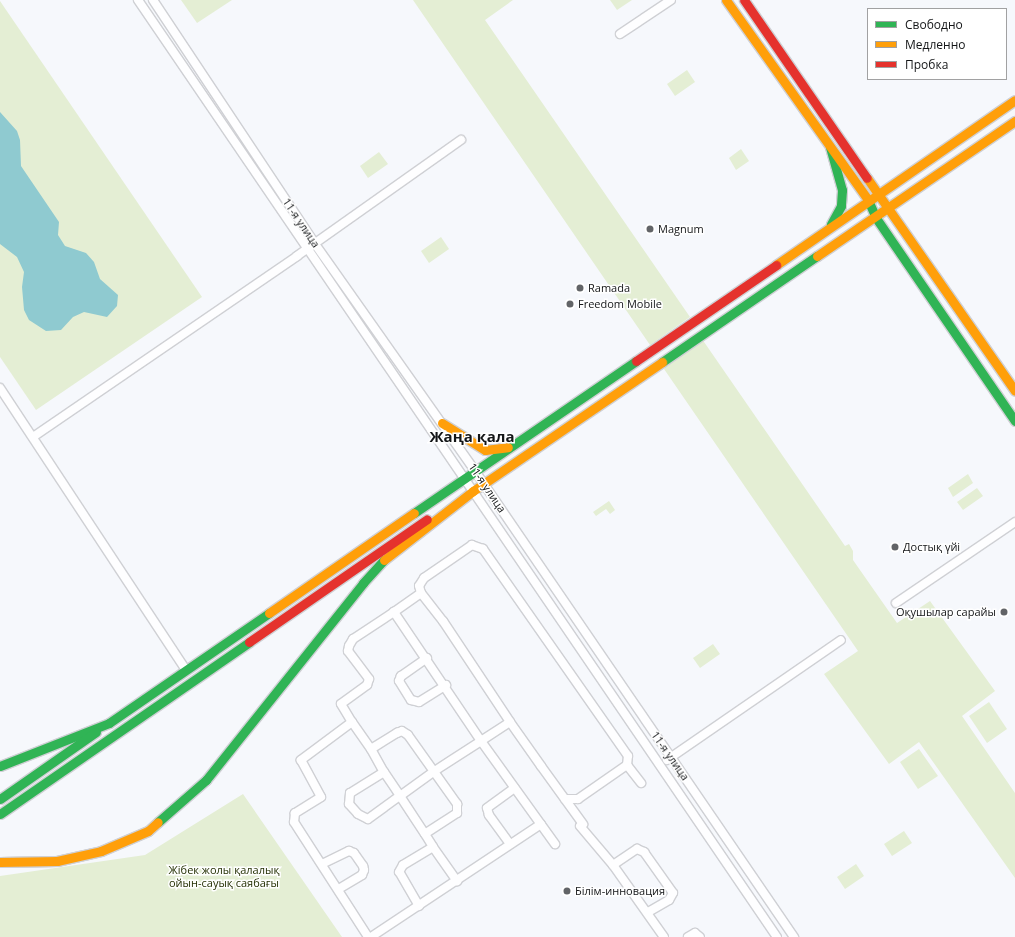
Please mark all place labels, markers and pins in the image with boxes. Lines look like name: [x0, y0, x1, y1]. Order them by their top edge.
place label: Magnum: [658, 222, 704, 236]
marker: Magnum: [645, 224, 655, 234]
place label: Ramada: [588, 281, 630, 295]
marker: Ramada: [575, 283, 585, 293]
place label: Freedom Mobile: [578, 297, 662, 311]
marker: Freedom Mobile: [565, 299, 575, 309]
place label: Достық үйі: [903, 540, 960, 554]
marker: Достық үйі: [890, 542, 900, 552]
place label: Оқушылар сарайы: [896, 605, 996, 619]
marker: Оқушылар сарайы: [999, 607, 1009, 617]
place label: Білім-инновация: [575, 884, 665, 898]
marker: Білім-инновация: [562, 886, 572, 896]

